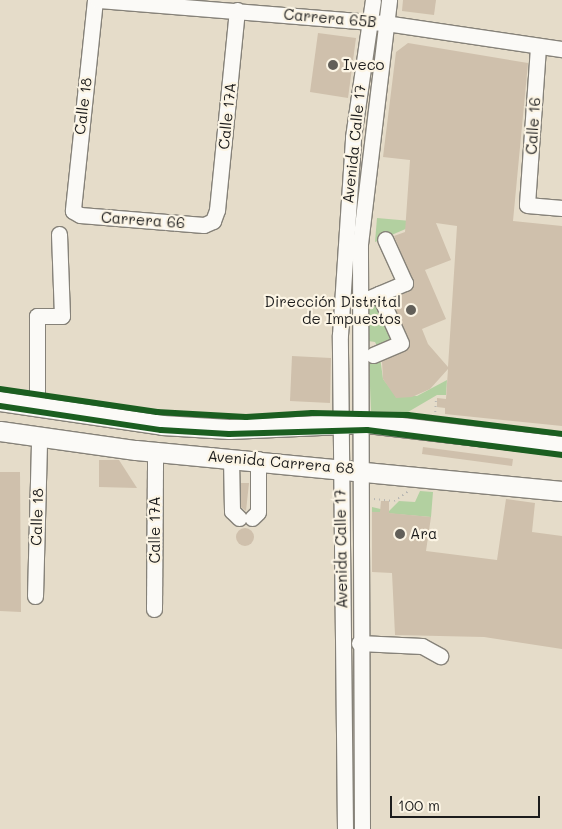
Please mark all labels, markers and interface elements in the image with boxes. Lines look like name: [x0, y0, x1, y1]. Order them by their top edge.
street label: Carrera 65B: [283, 5, 377, 31]
place label: Iveco: [343, 56, 385, 74]
marker: Iveco: [327, 59, 339, 71]
street label: Calle 18: [71, 76, 95, 136]
street label: Calle 17A: [215, 82, 239, 150]
street label: Avenida Calle 17: [339, 84, 369, 204]
street label: Calle 16: [522, 97, 544, 155]
street label: Carrera 66: [100, 208, 186, 232]
place label: Dirección Distrital de Impuestos: [264, 292, 401, 327]
marker: Dirección Distrital de Impuestos: [405, 304, 417, 316]
street label: Avenida Carrera 68: [207, 447, 355, 477]
street label: Calle 18: [27, 488, 47, 546]
street label: Avenida Calle 17: [331, 489, 351, 609]
street label: Calle 17A: [146, 496, 164, 564]
place label: Ara: [410, 525, 437, 543]
marker: Ara: [394, 528, 406, 540]
scale bar: [392, 786, 542, 818]
text: 100 m: [398, 795, 440, 815]

